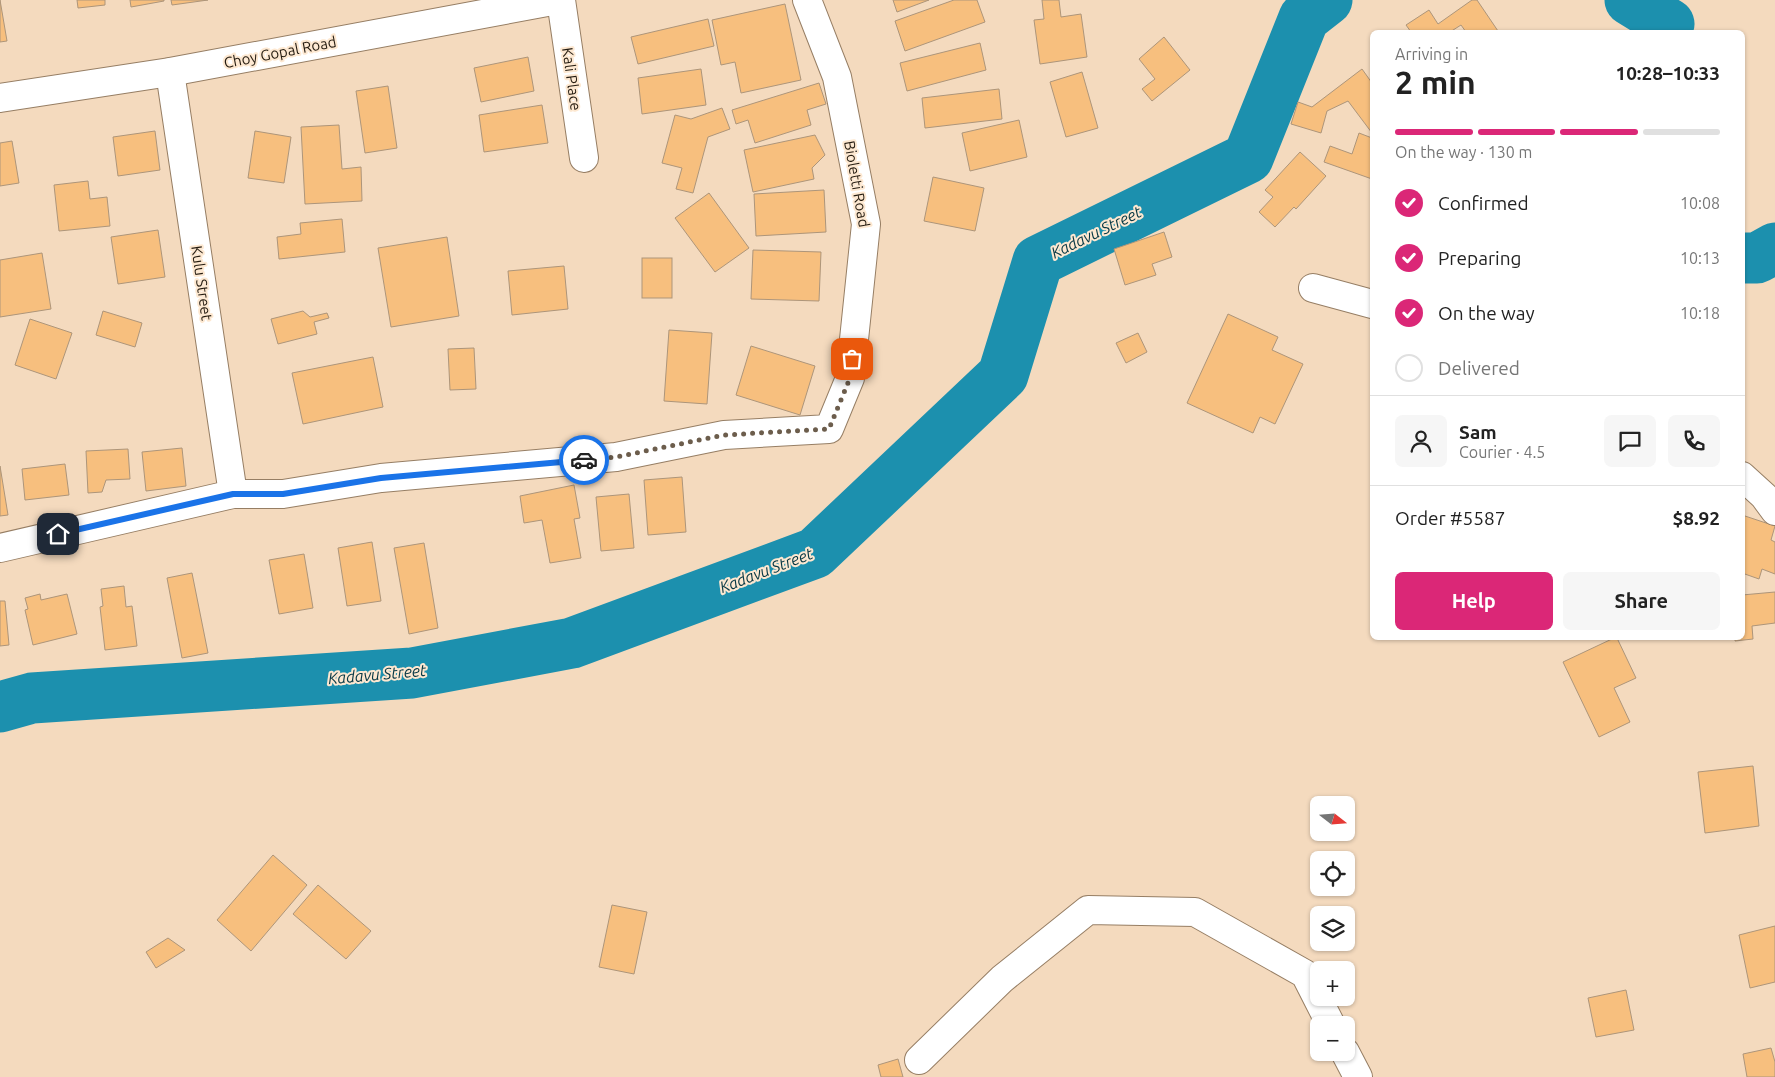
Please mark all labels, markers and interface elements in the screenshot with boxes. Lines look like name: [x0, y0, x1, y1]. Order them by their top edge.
street label: Choy Gopal Road: [222, 33, 338, 71]
text: Arriving in: [1395, 45, 1468, 63]
street label: Kali Place: [559, 46, 585, 112]
text: 10:28–10:33: [1615, 62, 1720, 84]
text: 2 min: [1395, 64, 1476, 100]
street label: Bioletti Road: [841, 139, 873, 229]
text: On the way · 130 m: [1395, 143, 1532, 161]
icon: check: [1395, 189, 1423, 217]
text: Confirmed: [1438, 192, 1529, 214]
text: 10:08: [1680, 194, 1720, 212]
water label: Kadavu Street: [1048, 202, 1145, 262]
street label: Kulu Street: [188, 244, 216, 322]
icon: check: [1395, 244, 1423, 272]
text: Preparing: [1438, 247, 1522, 269]
text: 10:13: [1680, 249, 1720, 267]
icon: check: [1395, 299, 1423, 327]
text: On the way: [1438, 302, 1535, 324]
text: 10:18: [1680, 304, 1720, 322]
pin: [831, 338, 873, 380]
icon: bag: [838, 345, 866, 373]
text: Delivered: [1438, 357, 1520, 379]
button: person: [1395, 415, 1447, 467]
button: chat: [1604, 415, 1656, 467]
button: phone: [1668, 415, 1720, 467]
text: Sam: [1459, 421, 1497, 443]
courier: [559, 435, 609, 485]
text: Courier · 4.5: [1459, 443, 1545, 461]
icon: car: [570, 446, 598, 474]
text: Order #5587: [1395, 507, 1505, 529]
text: $8.92: [1672, 507, 1720, 529]
pin: [37, 513, 79, 555]
icon: home: [44, 520, 72, 548]
water label: Kadavu Street: [717, 544, 816, 596]
button: Help: [1395, 572, 1553, 630]
button: Share: [1563, 572, 1720, 630]
water label: Kadavu Street: [327, 661, 427, 687]
north arrow: [1310, 796, 1355, 841]
map controls: [1310, 796, 1355, 1061]
button: locate: [1310, 851, 1355, 896]
button: layers: [1310, 906, 1355, 951]
button: +: [1310, 961, 1355, 1006]
button: −: [1310, 1016, 1355, 1061]

